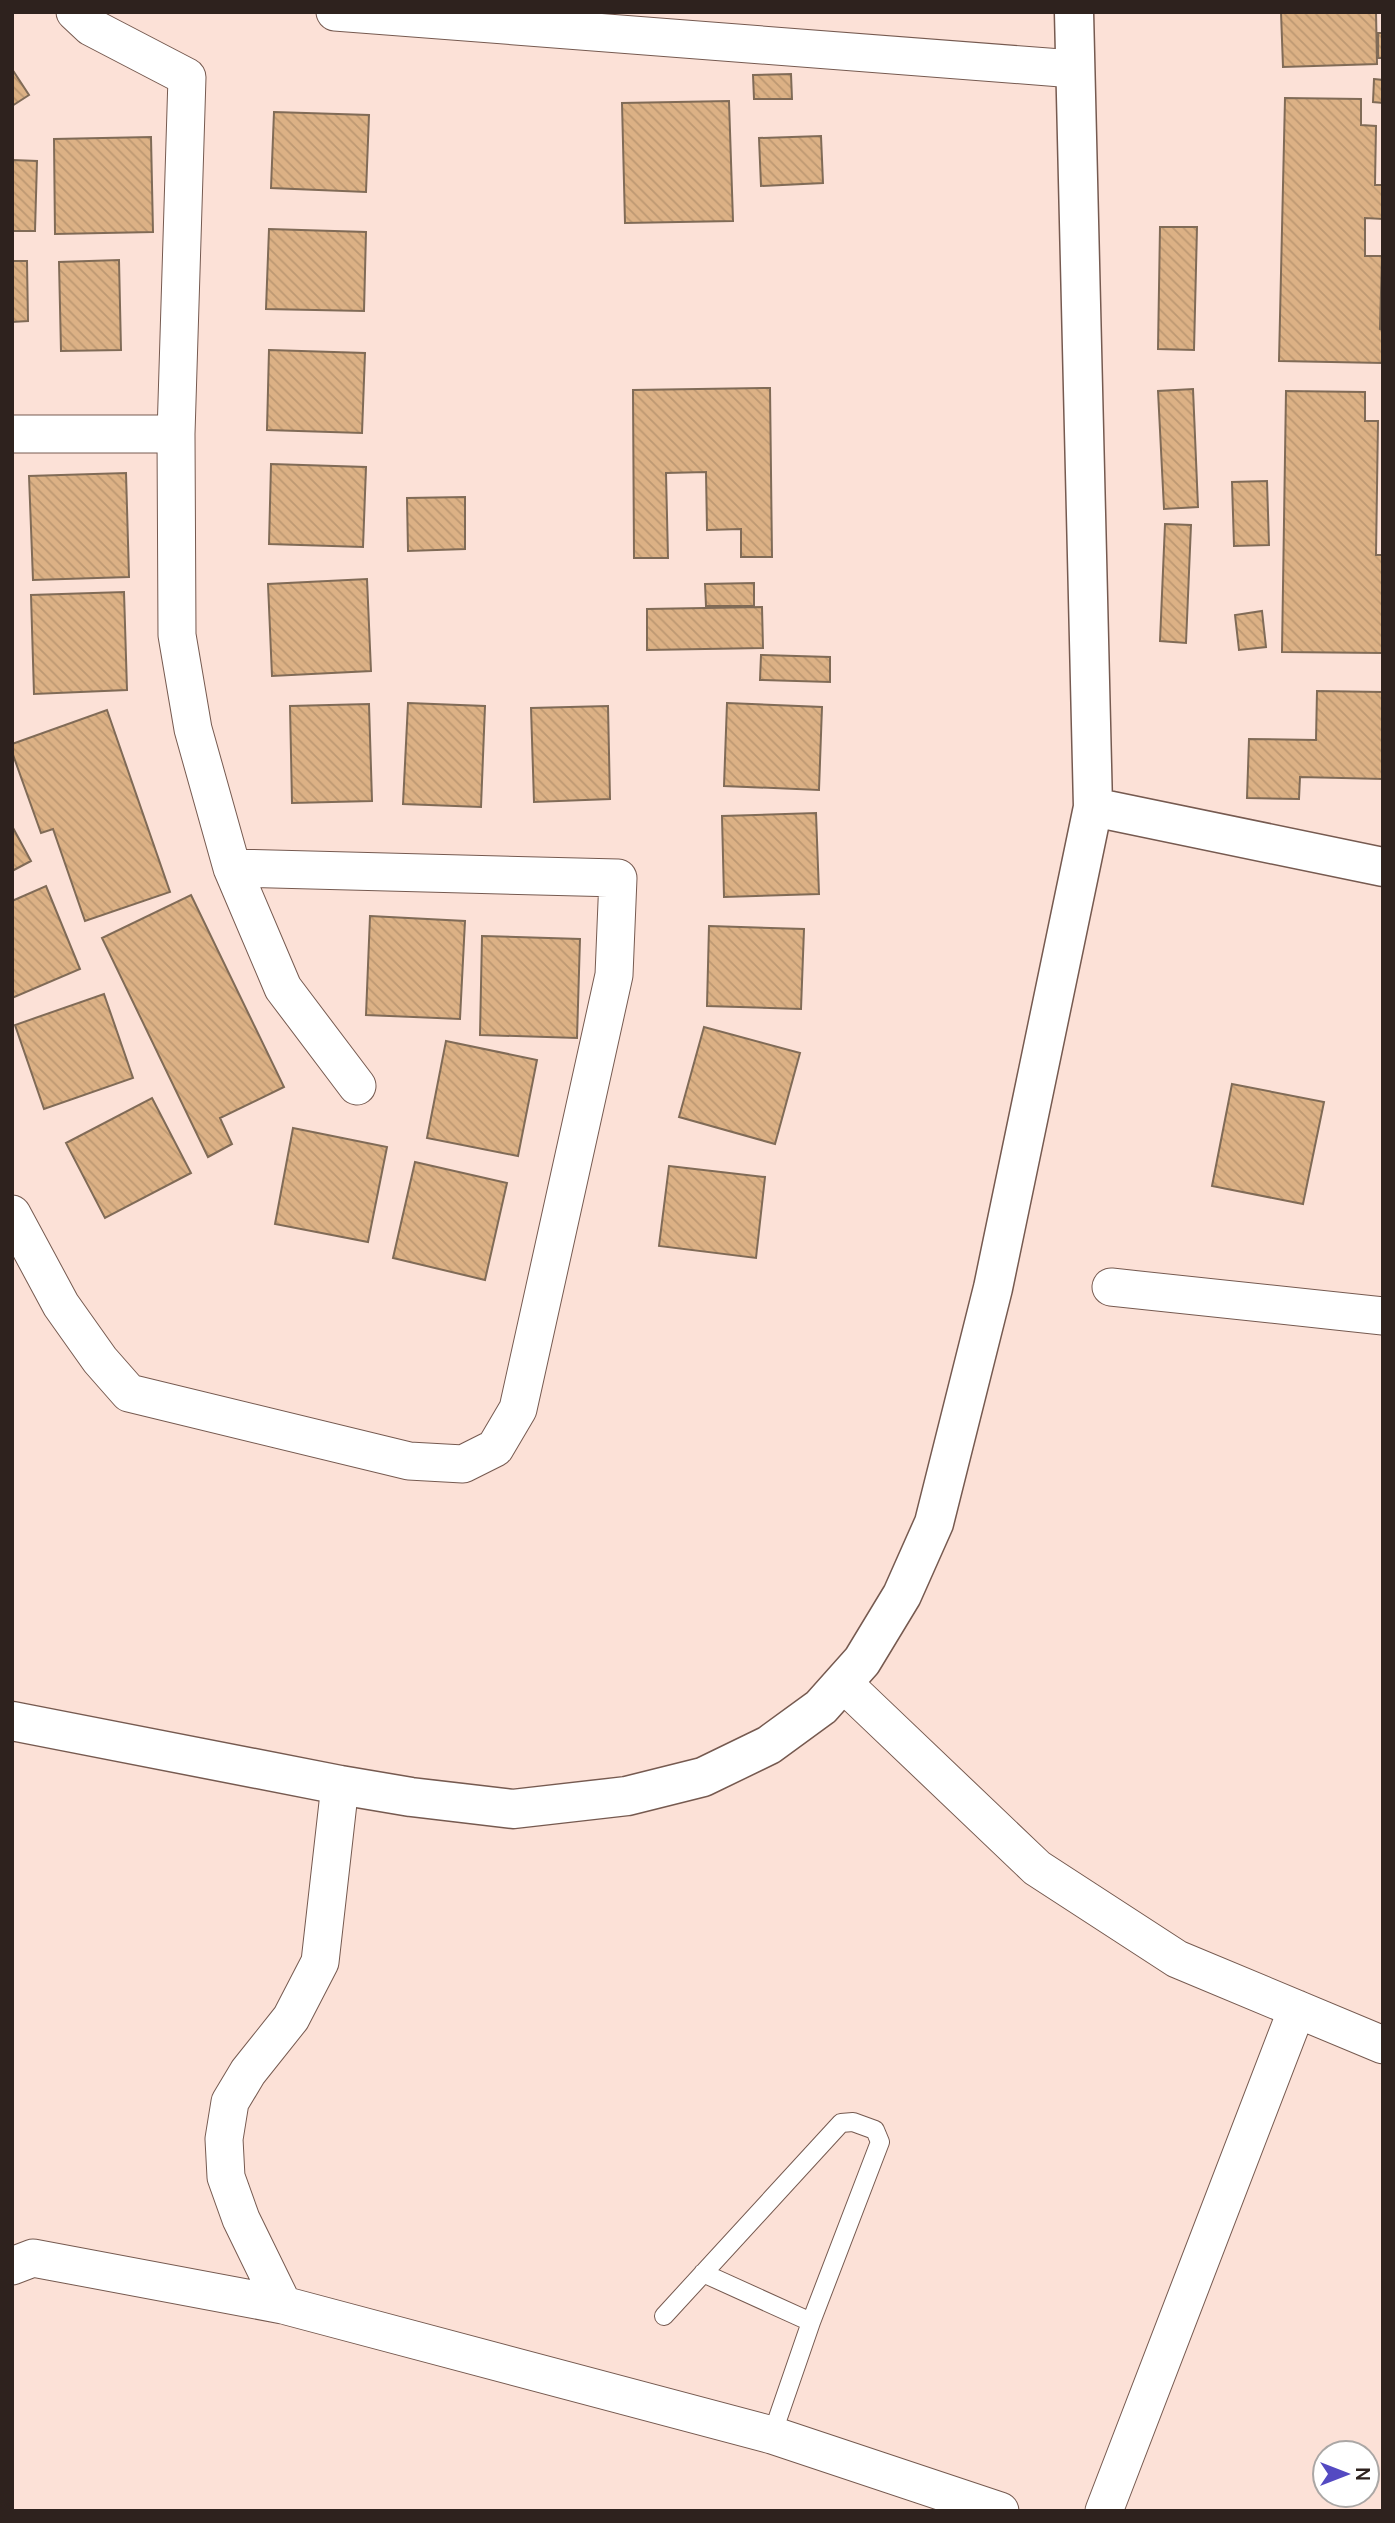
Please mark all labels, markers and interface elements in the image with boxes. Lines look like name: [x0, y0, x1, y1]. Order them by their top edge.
north arrow: [1311, 2439, 1381, 2509]
text: N: [1350, 2467, 1376, 2481]

